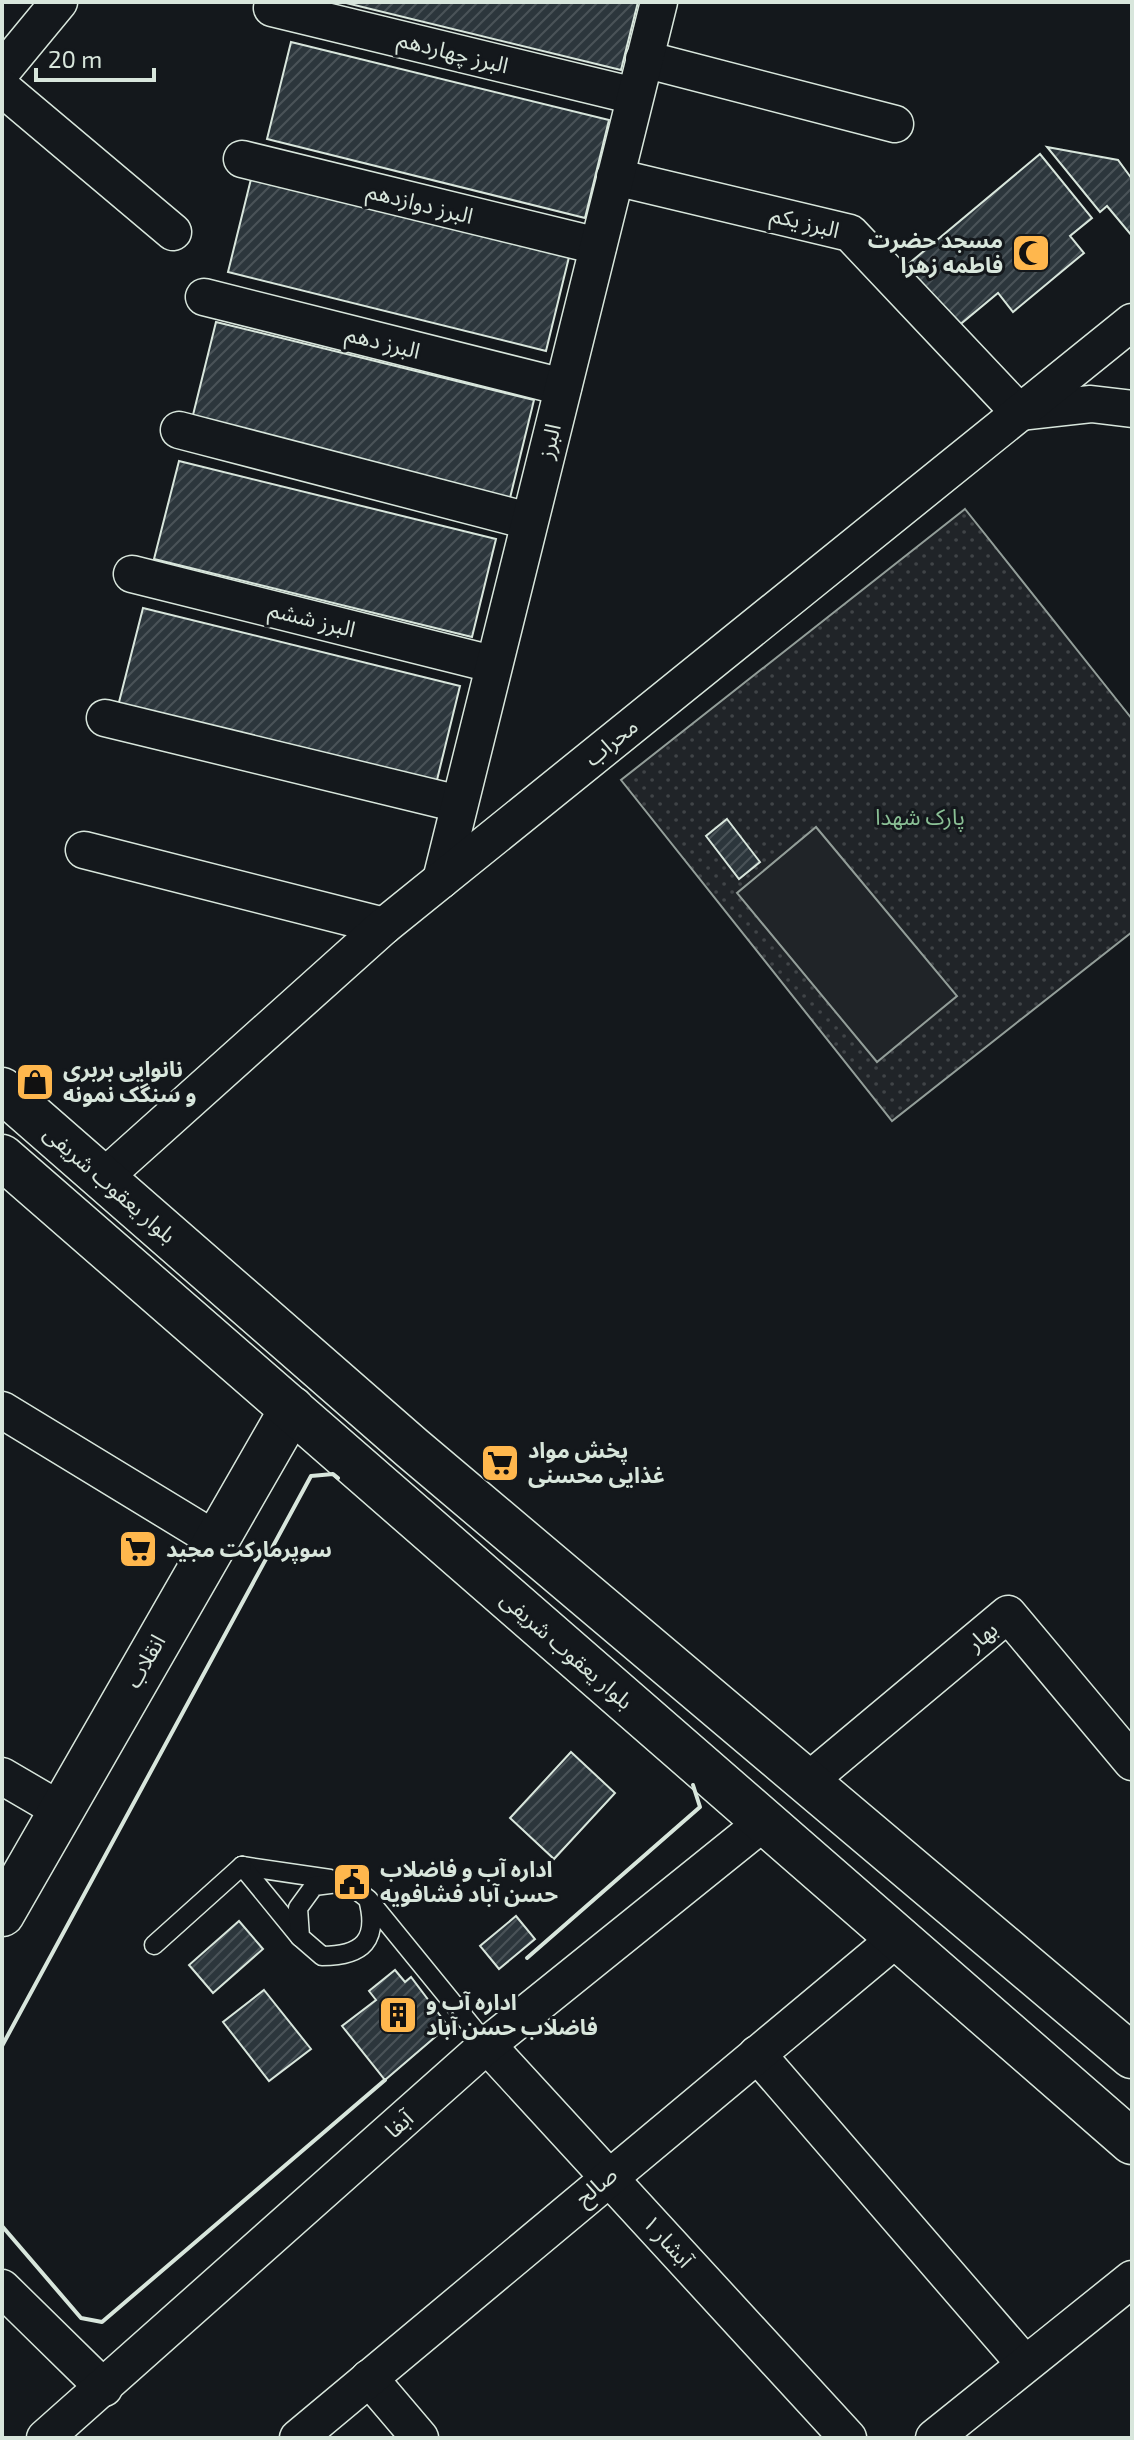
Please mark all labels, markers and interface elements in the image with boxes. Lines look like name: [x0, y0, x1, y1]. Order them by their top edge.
street label: البرز چهاردهم: [394, 25, 512, 82]
scale bar: [36, 32, 154, 82]
text: 20 m: [48, 44, 102, 73]
street label: البرز دوازدهم: [363, 176, 476, 233]
street label: البرز یکم: [767, 200, 842, 247]
place label: مسجد حضرت فاطمه زهرا: [868, 226, 1003, 279]
mosque icon: مسجد حضرت فاطمه زهرا: [1010, 232, 1052, 274]
street label: البرز دهم: [342, 319, 423, 368]
street label: البرز: [531, 420, 567, 462]
street label: البرز ششم: [265, 595, 358, 646]
street label: محراب: [579, 712, 643, 771]
park label: پارک شهدا: [875, 803, 965, 832]
place label: نانوایی بربری و سنگک نمونه: [63, 1055, 196, 1107]
shop icon: نانوایی بربری و سنگک نمونه: [14, 1061, 56, 1103]
street label: بلوار یعقوب شریفی: [38, 1119, 182, 1249]
place label: پخش مواد غذایی محسنی: [528, 1436, 665, 1488]
supermarket icon: پخش مواد غذایی محسنی: [479, 1442, 521, 1484]
supermarket icon: سوپرمارکت مجید: [117, 1528, 159, 1570]
place label: سوپرمارکت مجید: [166, 1535, 332, 1564]
street label: بلوار یعقوب شریفی: [495, 1585, 639, 1715]
street label: بهار: [960, 1615, 1003, 1658]
street label: انقلاب: [119, 1629, 170, 1692]
place label: اداره آب و فاضلاب حسن آباد فشافویه: [380, 1855, 558, 1907]
public building icon: اداره آب و فاضلاب حسن آباد فشافویه: [331, 1861, 373, 1903]
place label: اداره آب و فاضلاب حسن آباد: [426, 1988, 598, 2040]
building icon: اداره آب و فاضلاب حسن آباد: [377, 1994, 419, 2036]
street label: آبفا: [379, 2103, 419, 2142]
street label: صالح: [569, 2160, 625, 2214]
street label: آبشار ۱: [637, 2209, 700, 2274]

